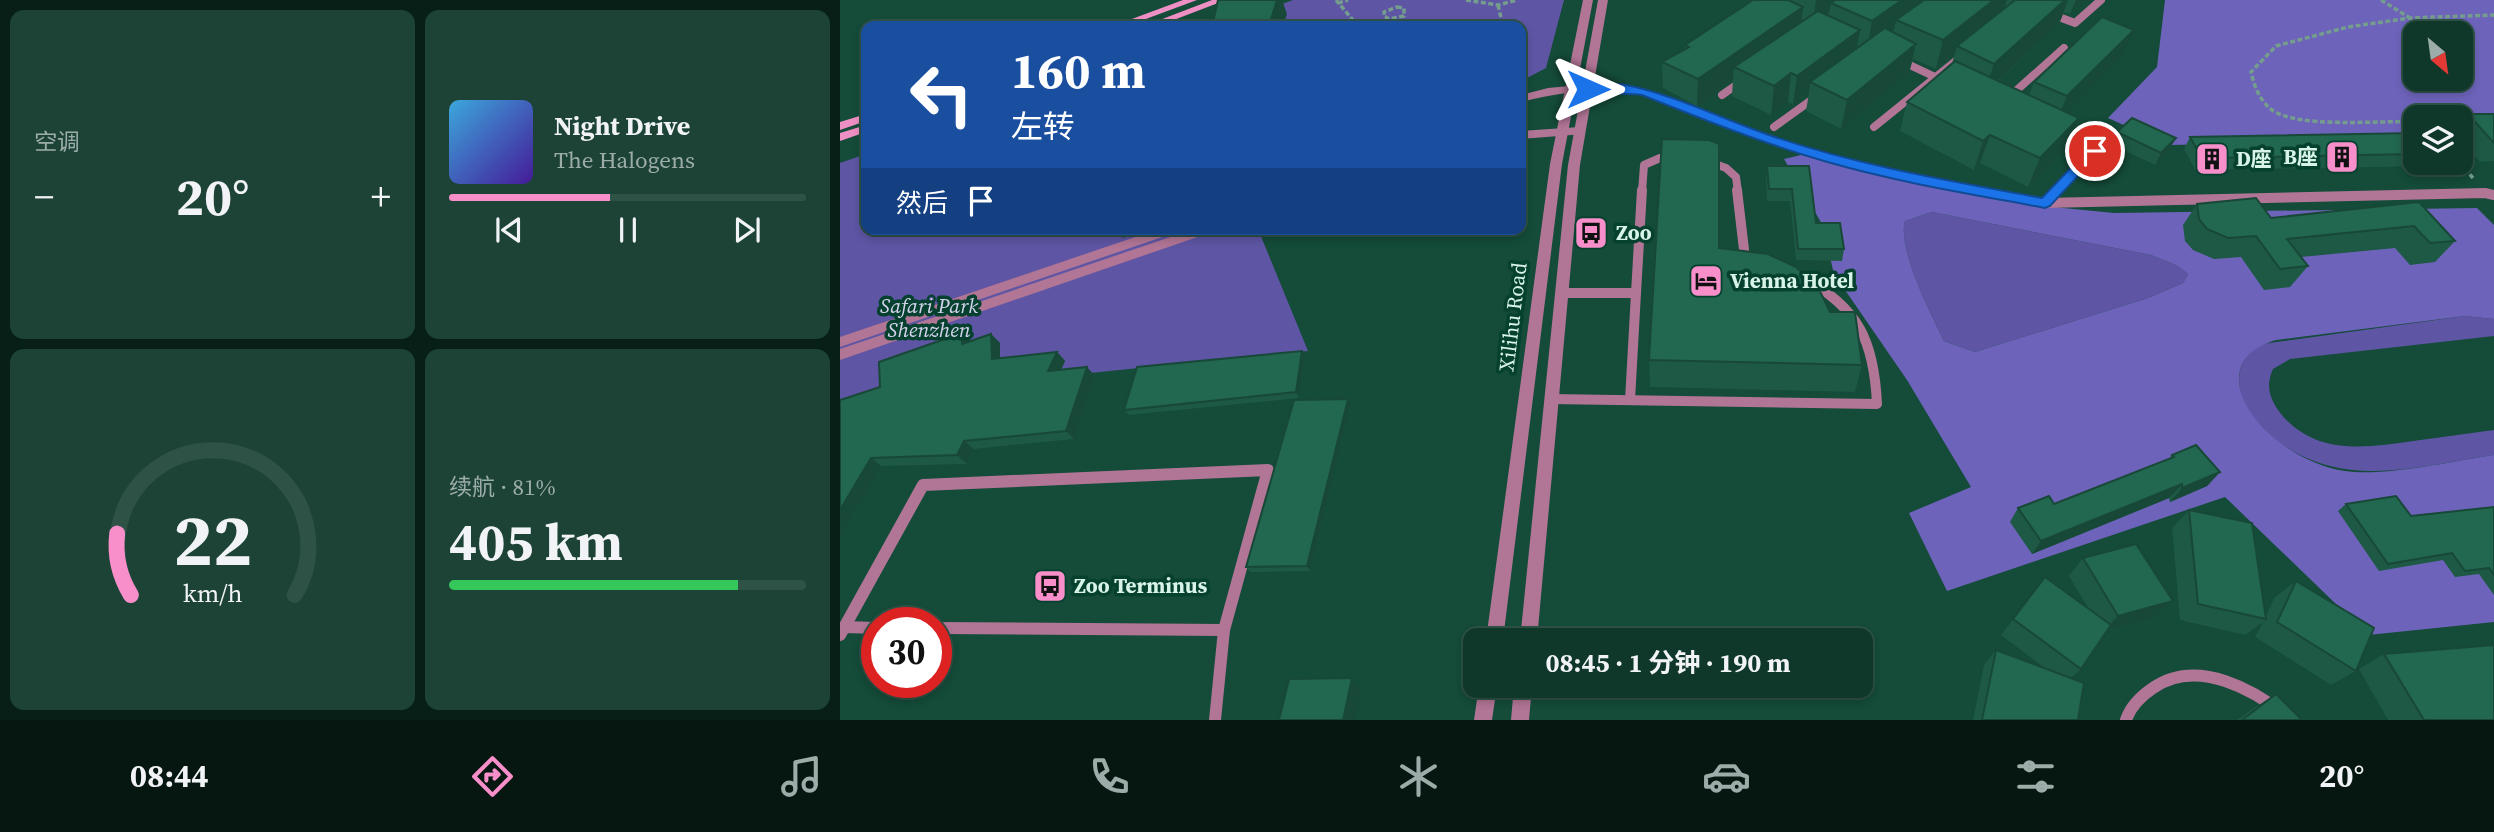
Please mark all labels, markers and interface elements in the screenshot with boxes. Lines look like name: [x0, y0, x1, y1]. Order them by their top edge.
north arrow: [2403, 21, 2473, 91]
map controls: [2403, 21, 2473, 175]
text: 160 m: [1011, 37, 1146, 104]
icon: left: [896, 49, 987, 140]
position arrow: [1551, 52, 1625, 126]
text: 左转: [1011, 105, 1075, 149]
button: layers: [2403, 105, 2473, 175]
text: Night Drive: [554, 108, 690, 144]
pin: [2065, 121, 2125, 181]
text: 空调: [34, 126, 80, 158]
icon: arrive: [2076, 132, 2114, 170]
building icon: B座: [2323, 138, 2361, 176]
building icon: D座: [2193, 140, 2231, 178]
place label: B座: [2283, 142, 2318, 171]
text: The Halogens: [554, 144, 695, 176]
place label: D座: [2236, 144, 2272, 173]
text: 20°: [176, 161, 249, 232]
text: −: [34, 171, 54, 223]
text: +: [371, 171, 391, 223]
icon: arrive: [962, 182, 1000, 220]
text: 然后: [896, 185, 948, 221]
icon: previous: [490, 211, 528, 249]
icon: pause: [609, 211, 647, 249]
icon: next: [728, 211, 766, 249]
bus stop icon: Zoo: [1572, 214, 1610, 252]
place label: Zoo: [1616, 218, 1652, 247]
street label: Xilihu Road: [1491, 261, 1534, 373]
hotel icon: Vienna Hotel: [1687, 262, 1725, 300]
place label: Vienna Hotel: [1730, 266, 1854, 295]
park label: Safari Park Shenzhen: [880, 291, 978, 344]
text: 续航 · 81%: [449, 471, 556, 503]
text: 22: [173, 491, 252, 590]
text: 405 km: [449, 506, 623, 577]
bus stop icon: Zoo Terminus: [1031, 567, 1069, 605]
place label: Zoo Terminus: [1074, 571, 1208, 600]
text: km/h: [183, 576, 242, 610]
speed limit sign: 30: [861, 607, 952, 698]
text: 08:45 · 1 分钟 · 190 m: [1545, 645, 1791, 681]
icon: directions: [468, 752, 517, 801]
icon: music: [777, 752, 826, 801]
icon: phone: [1085, 752, 1134, 801]
icon: climate: [1394, 752, 1443, 801]
icon: car: [1702, 752, 1751, 801]
icon: filters: [2011, 752, 2060, 801]
text: 08:44: [130, 754, 209, 798]
text: 20°: [2319, 754, 2364, 798]

